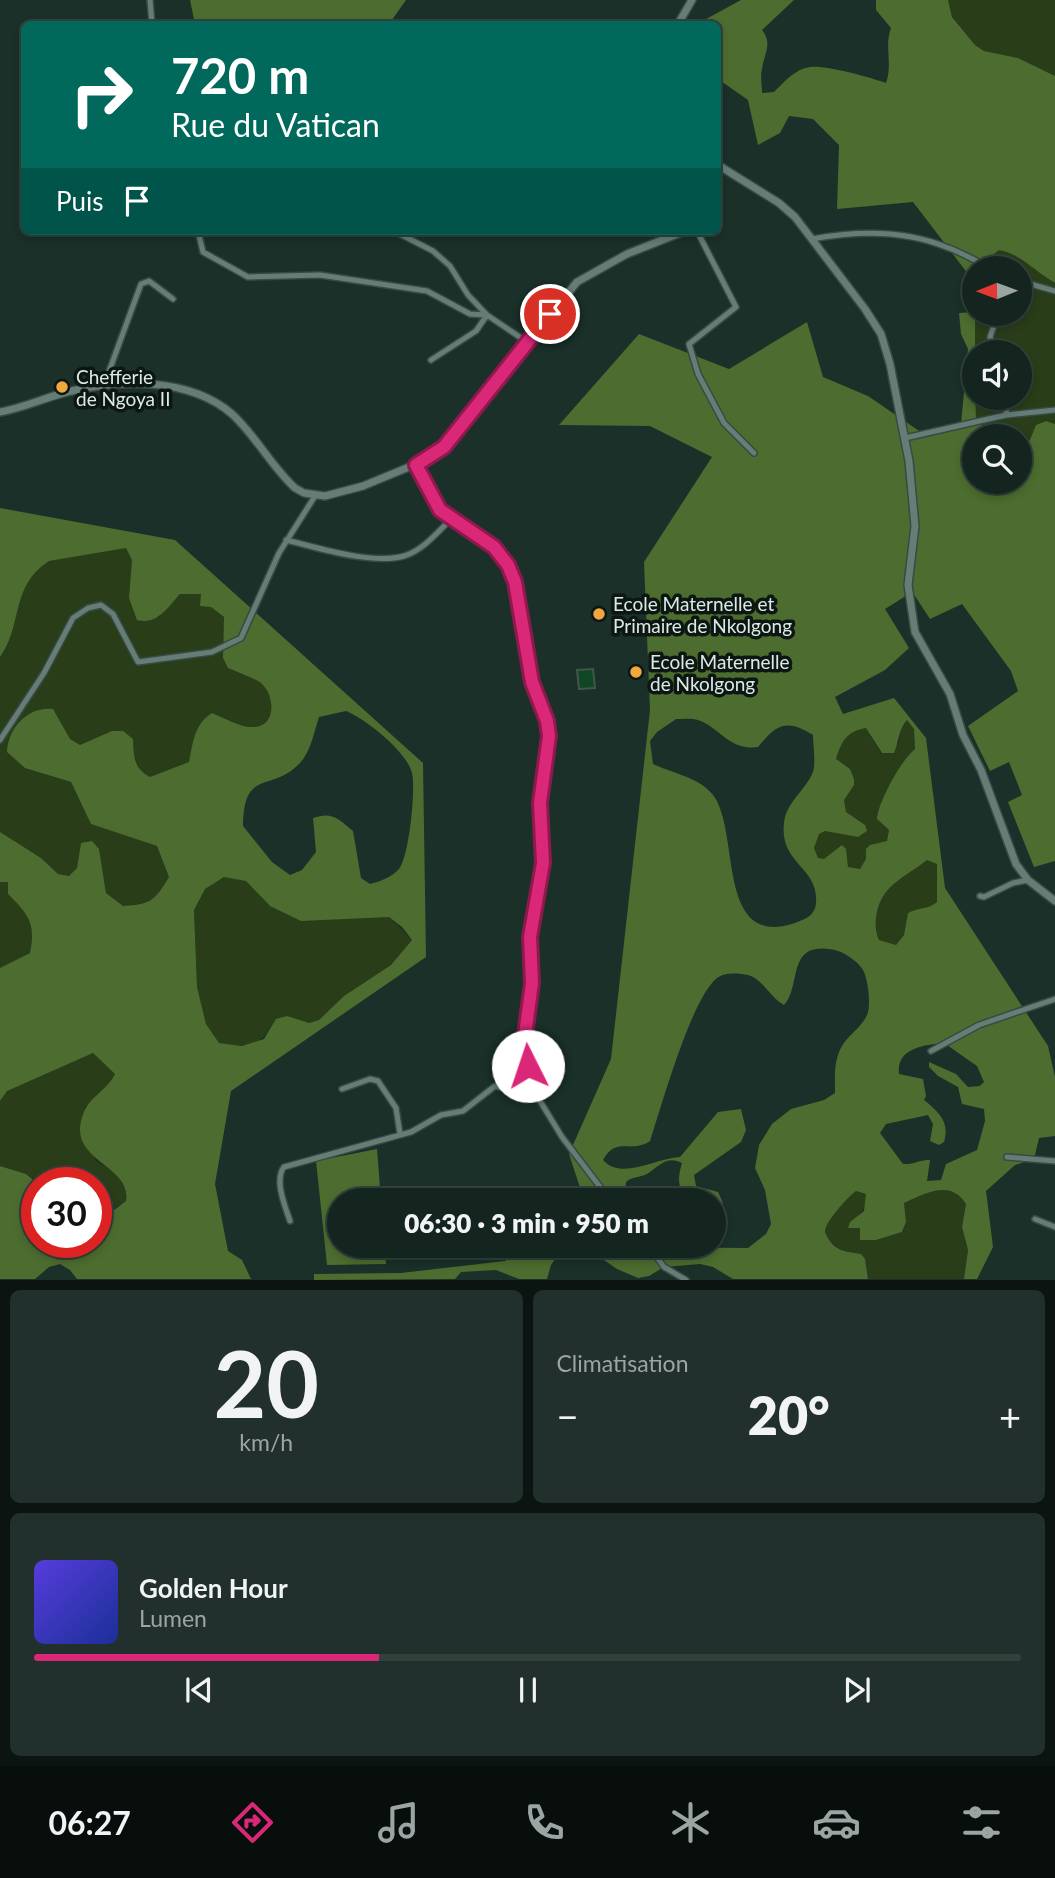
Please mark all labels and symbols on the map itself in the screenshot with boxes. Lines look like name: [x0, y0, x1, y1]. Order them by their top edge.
north arrow: [962, 256, 1032, 326]
pin: [520, 284, 580, 344]
place label: Chefferie de Ngoya II: [76, 365, 170, 410]
marker: Chefferie de Ngoya II: [54, 379, 70, 395]
place label: Ecole Maternelle et Primaire de Nkolgong: [613, 592, 792, 637]
marker: Ecole Maternelle et Primaire de Nkolgong: [591, 606, 607, 622]
place label: Ecole Maternelle de Nkolgong: [650, 650, 790, 695]
marker: Ecole Maternelle de Nkolgong: [628, 664, 644, 680]
position arrow: [491, 1029, 565, 1103]
speed limit sign: 30: [21, 1167, 112, 1258]

